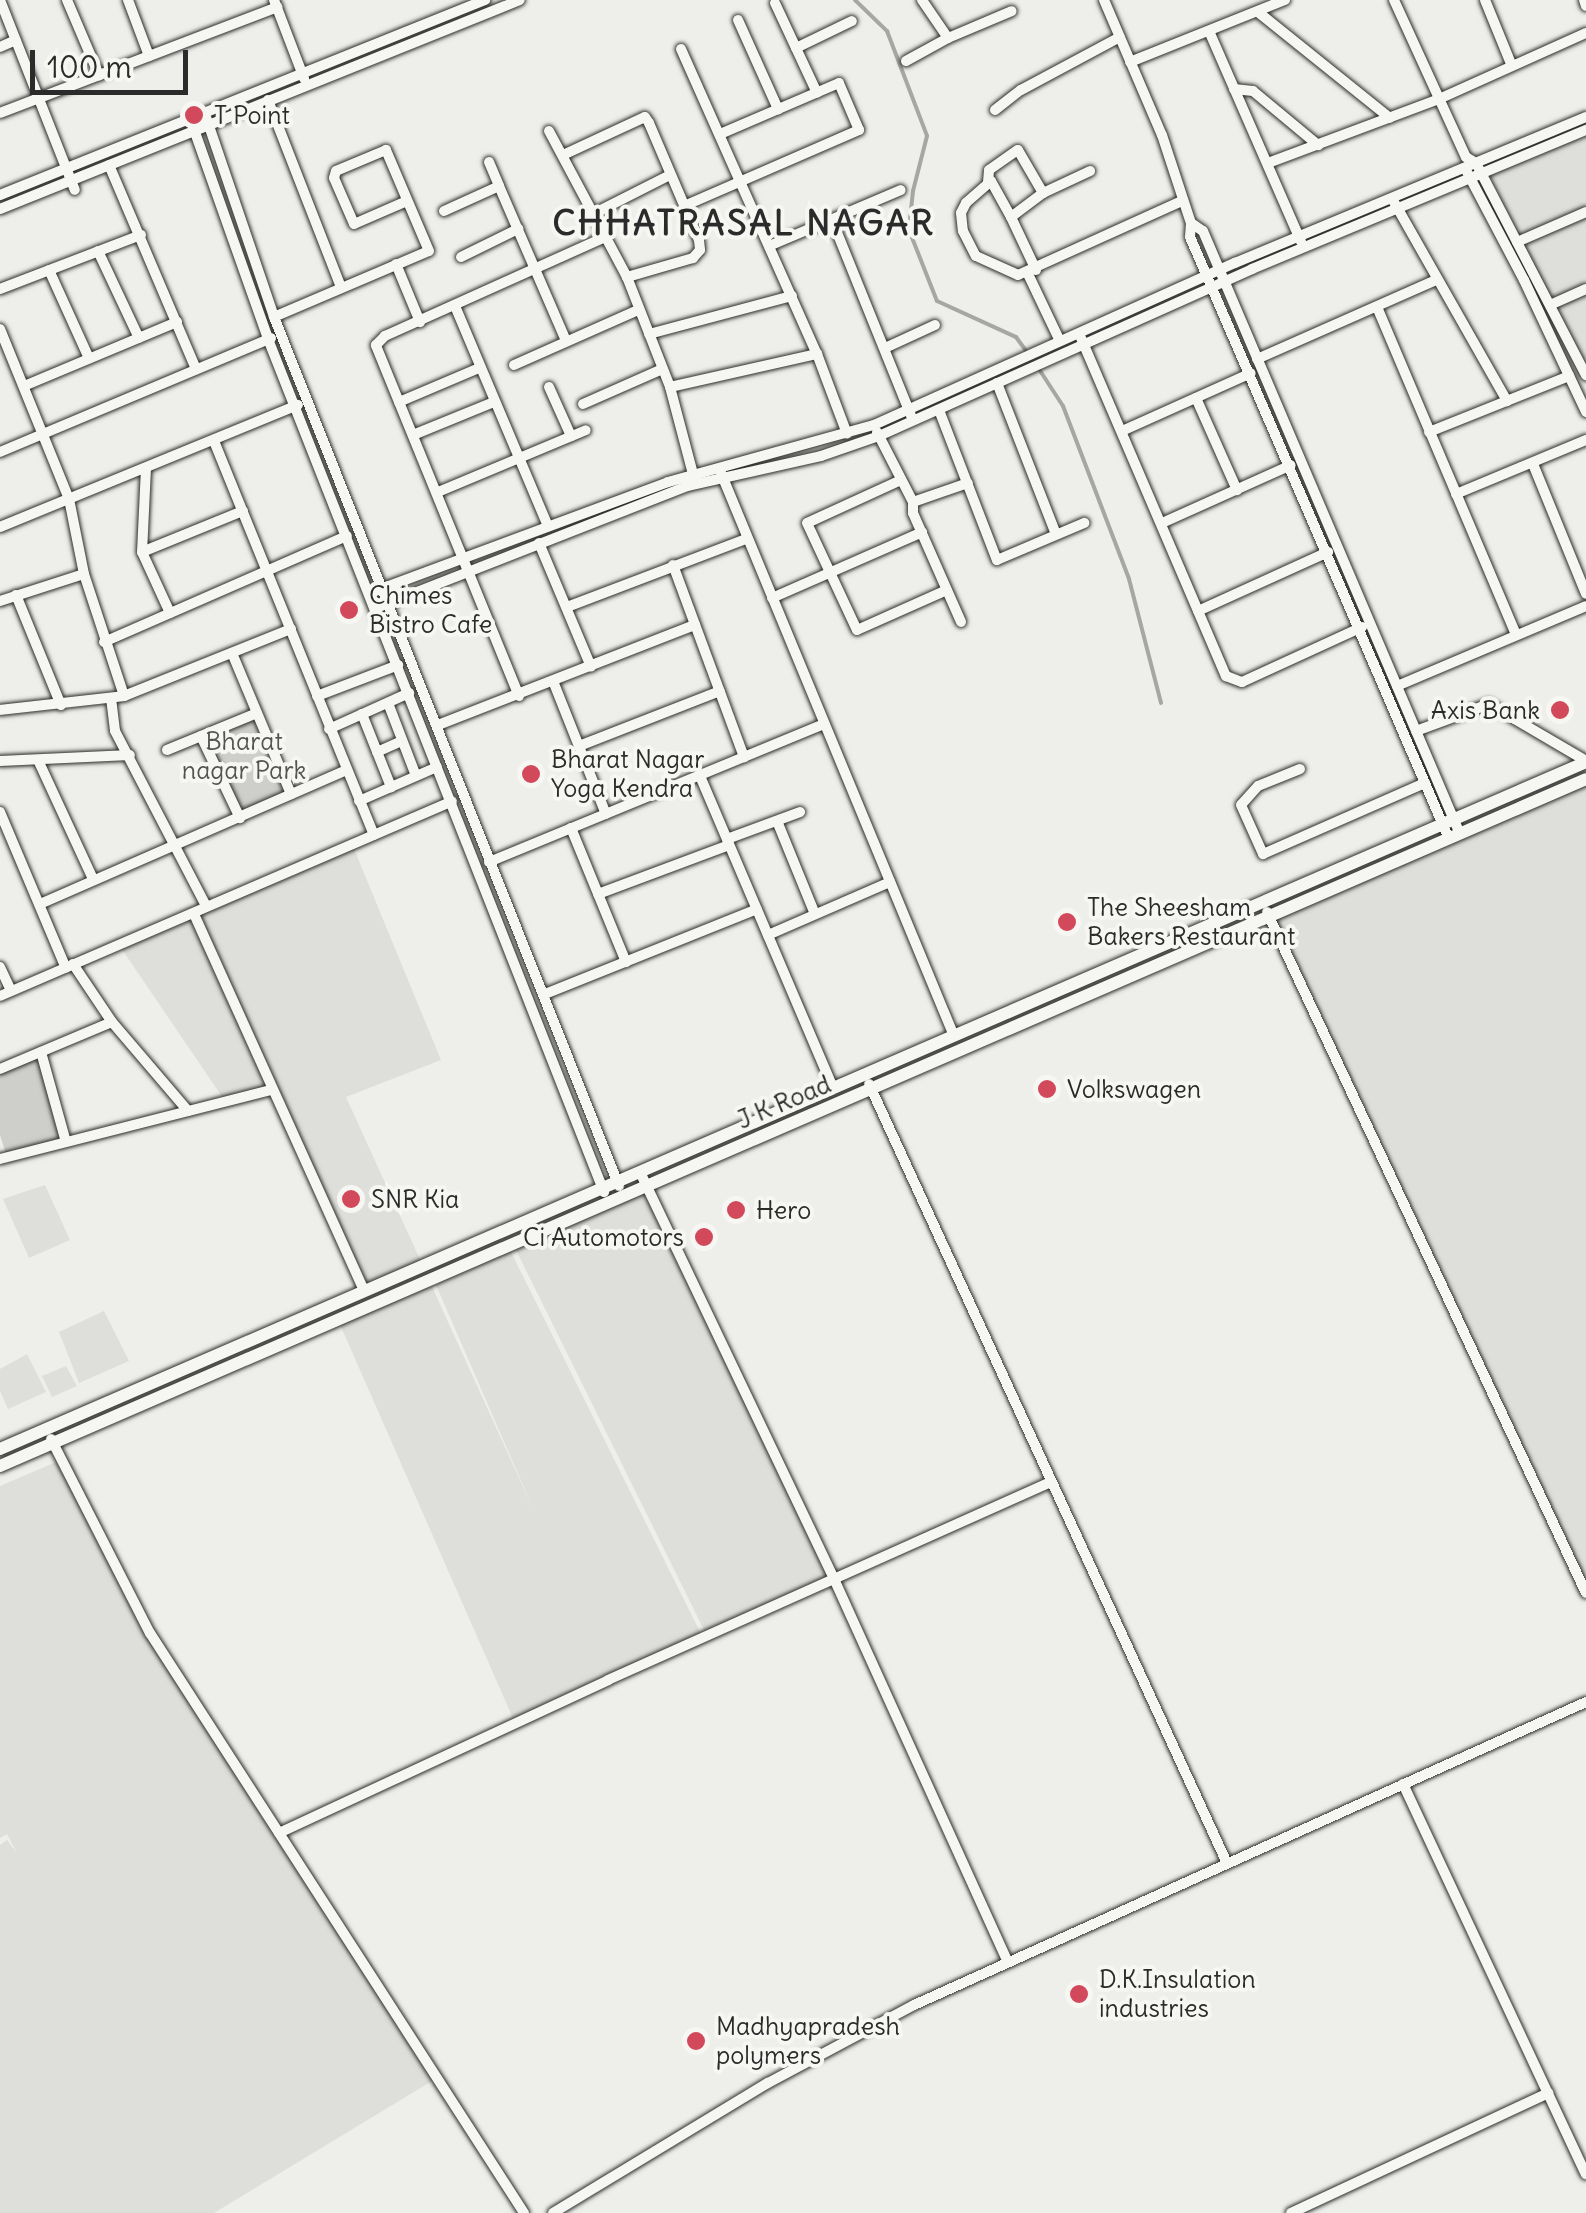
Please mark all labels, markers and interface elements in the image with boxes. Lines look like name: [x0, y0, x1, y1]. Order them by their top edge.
scale bar: [35, 30, 192, 92]
text: 100 m: [47, 48, 132, 86]
place label: T Point: [214, 100, 290, 130]
marker: T Point: [183, 104, 205, 126]
district label: CHHATRASAL NAGAR: [553, 201, 935, 243]
place label: Chimes Bistro Cafe: [369, 581, 492, 640]
marker: Chimes Bistro Cafe: [338, 599, 360, 621]
place label: Axis Bank: [1431, 695, 1540, 725]
marker: Axis Bank: [1549, 699, 1571, 721]
park label: Bharat nagar Park: [182, 727, 306, 786]
place label: Bharat Nagar Yoga Kendra: [551, 745, 704, 804]
marker: Bharat Nagar Yoga Kendra: [520, 763, 542, 785]
place label: The Sheesham Bakers Restaurant: [1087, 893, 1295, 952]
marker: The Sheesham Bakers Restaurant: [1056, 911, 1078, 933]
street label: J K Road: [733, 1069, 835, 1135]
place label: Volkswagen: [1067, 1074, 1201, 1104]
marker: Volkswagen: [1036, 1078, 1058, 1100]
place label: SNR Kia: [371, 1184, 459, 1214]
marker: SNR Kia: [340, 1188, 362, 1210]
place label: Hero: [756, 1195, 811, 1225]
marker: Hero: [725, 1199, 747, 1221]
place label: Ci Automotors: [523, 1222, 684, 1252]
marker: Ci Automotors: [693, 1226, 715, 1248]
place label: D.K.Insulation industries: [1099, 1965, 1256, 2024]
marker: D.K.Insulation industries: [1068, 1983, 1090, 2005]
place label: Madhyapradesh polymers: [716, 2012, 900, 2071]
marker: Madhyapradesh polymers: [685, 2030, 707, 2052]

